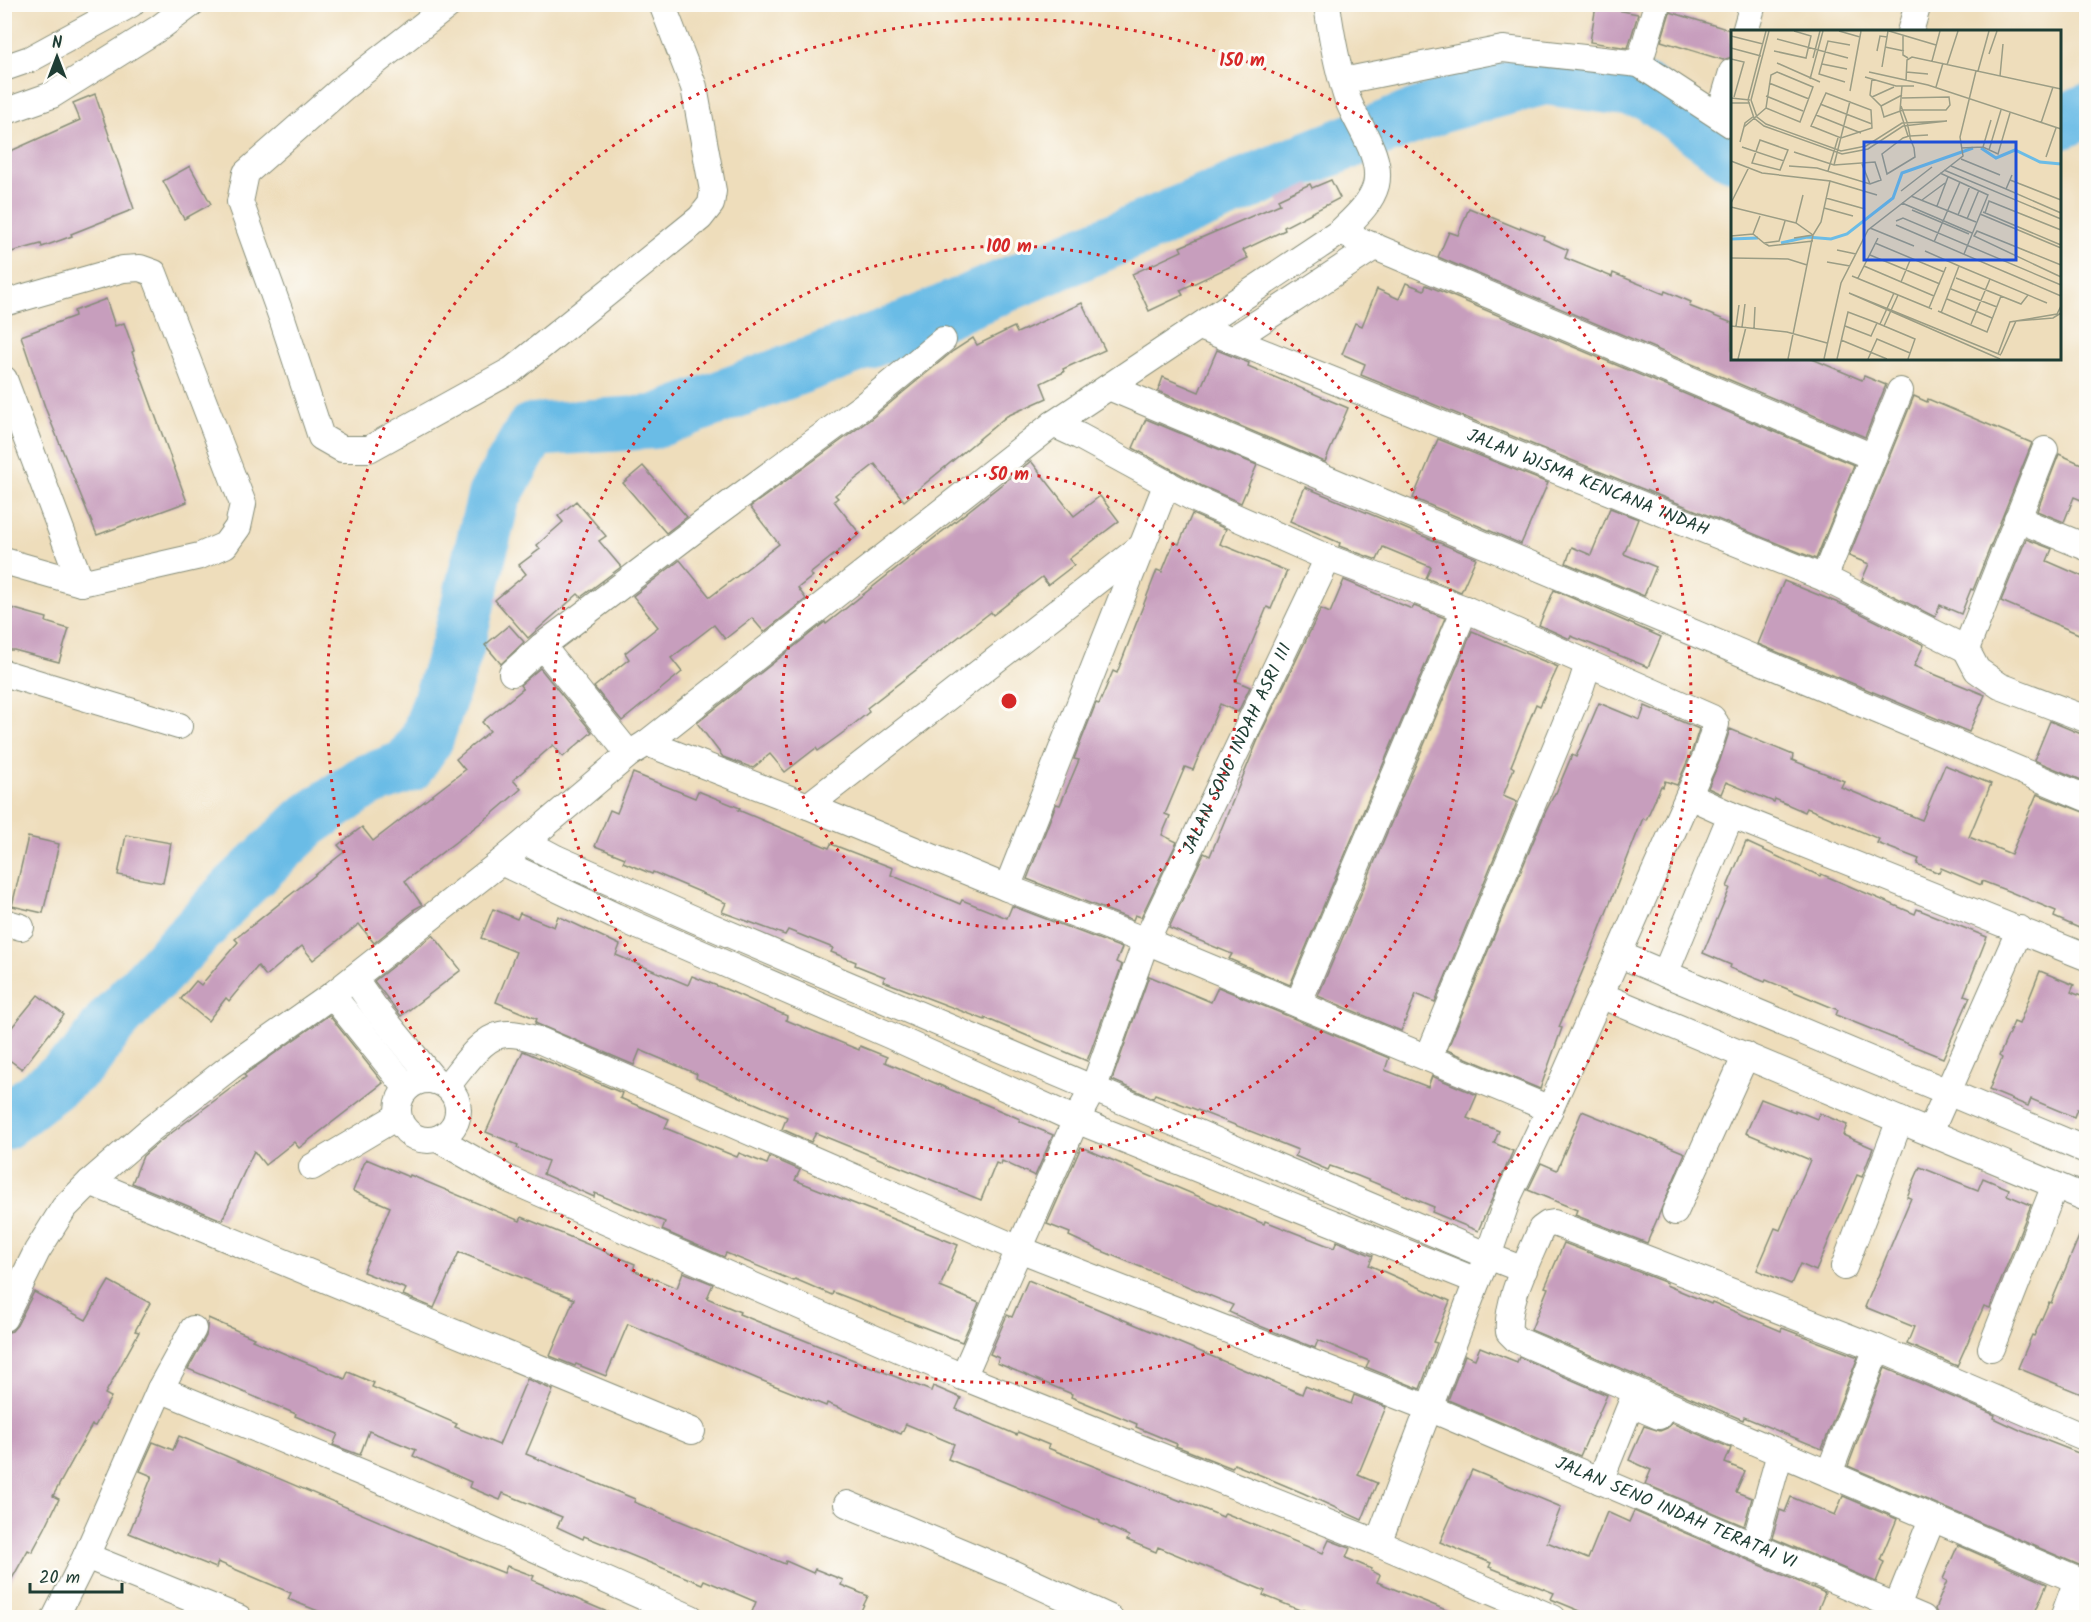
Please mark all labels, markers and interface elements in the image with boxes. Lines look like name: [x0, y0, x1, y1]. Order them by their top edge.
north arrow: [27, 27, 87, 87]
inset map: [1731, 30, 2061, 360]
text: N: [52, 31, 62, 56]
text: 150 m: [1219, 47, 1265, 76]
text: 100 m: [986, 233, 1032, 262]
street label: JALAN WISMA KENCANA INDAH: [1462, 421, 1713, 545]
text: 50 m: [988, 461, 1029, 490]
street label: JALAN SONO INDAH ASRI III: [1175, 638, 1300, 859]
centre of rings: [999, 691, 1019, 711]
street label: JALAN SENO INDAH TERATAI VI: [1551, 1449, 1801, 1577]
scale bar: [30, 1556, 122, 1594]
text: 20 m: [39, 1564, 80, 1593]

